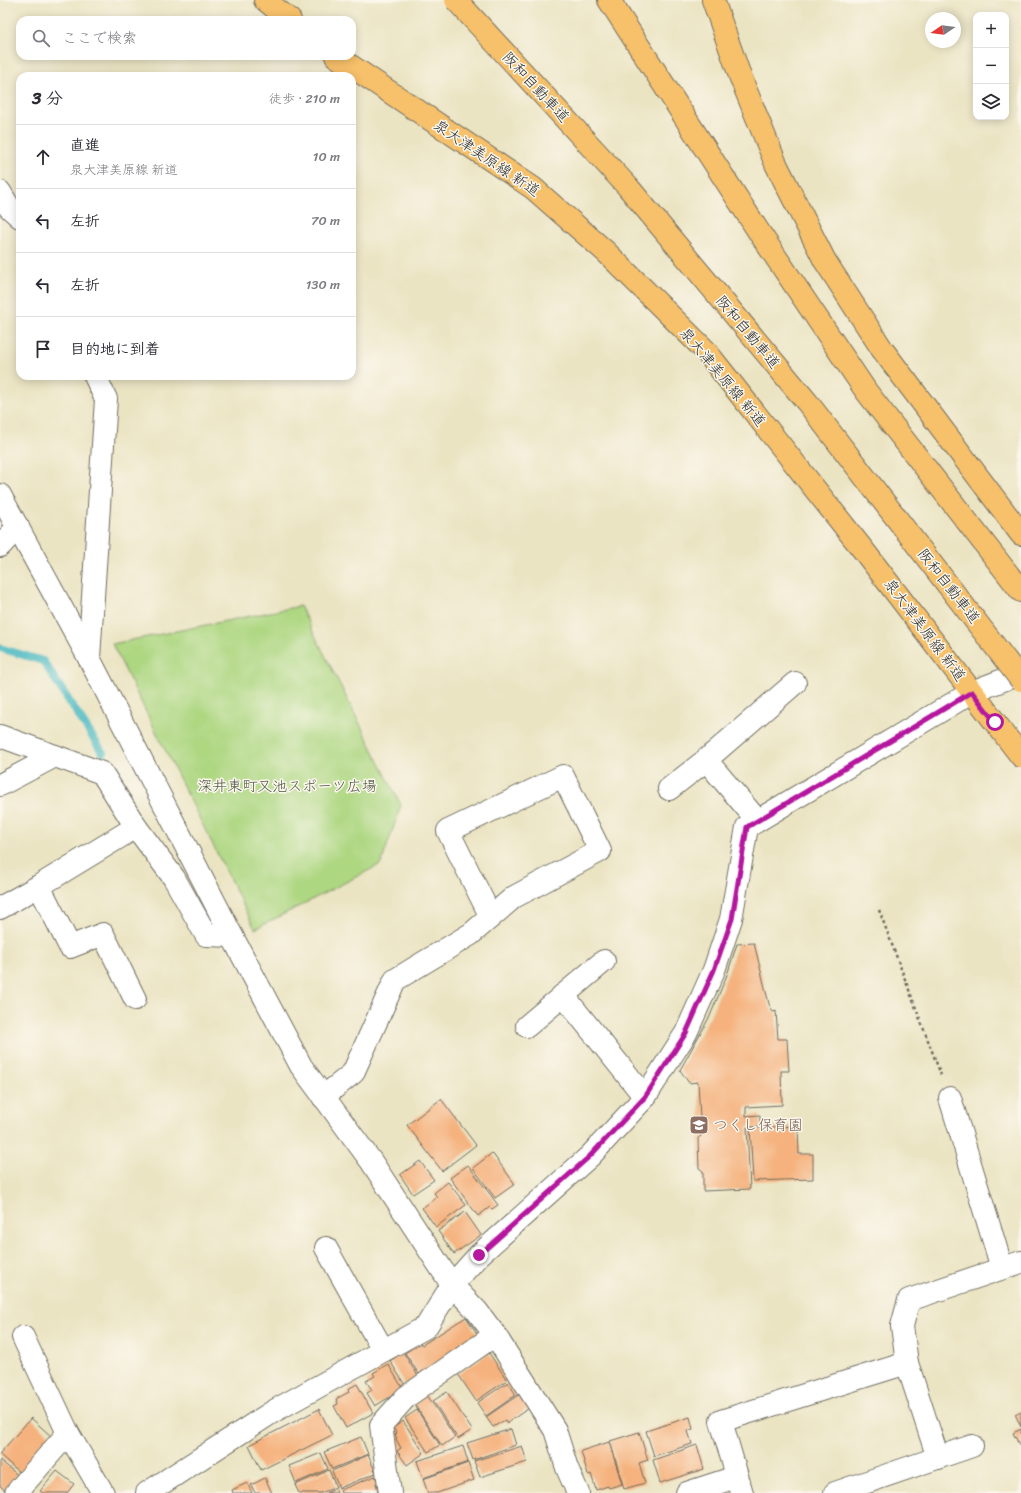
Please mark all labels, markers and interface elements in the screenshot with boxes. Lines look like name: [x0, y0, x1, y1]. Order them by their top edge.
north arrow: [925, 12, 961, 48]
map controls: [973, 12, 1009, 120]
button: +: [973, 12, 1009, 48]
search box: [16, 16, 356, 60]
text: ここで検索: [62, 25, 137, 51]
icon: search: [30, 27, 52, 49]
street label: 阪和自動車道: [496, 45, 576, 129]
button: −: [973, 48, 1009, 84]
text: 3 分: [32, 83, 63, 113]
button: layers: [973, 84, 1009, 120]
text: 徒歩 · 210 m: [269, 87, 340, 110]
street label: 泉大津美原線 新道: [428, 113, 546, 203]
text: 直進: [70, 132, 100, 158]
text: 10 m: [313, 145, 340, 168]
icon: ahead: [32, 146, 54, 168]
text: 泉大津美原線 新道: [70, 158, 177, 181]
text: 左折: [70, 208, 100, 234]
text: 70 m: [311, 209, 340, 232]
icon: left: [32, 210, 54, 232]
text: 左折: [70, 272, 100, 298]
text: 130 m: [306, 273, 340, 296]
icon: left: [32, 274, 54, 296]
street label: 阪和自動車道: [709, 289, 787, 375]
street label: 泉大津美原線 新道: [673, 321, 773, 433]
text: 目的地に到着: [70, 336, 160, 362]
icon: arrive: [32, 338, 54, 360]
street label: 阪和自動車道: [911, 543, 987, 629]
street label: 泉大津美原線 新道: [877, 573, 973, 687]
route start: [986, 713, 1004, 731]
park label: 深井東町又池スポーツ広場: [197, 773, 377, 799]
place label: つくし保育園: [713, 1112, 803, 1138]
school or university icon: つくし保育園: [688, 1114, 710, 1136]
route end: [470, 1246, 488, 1264]

